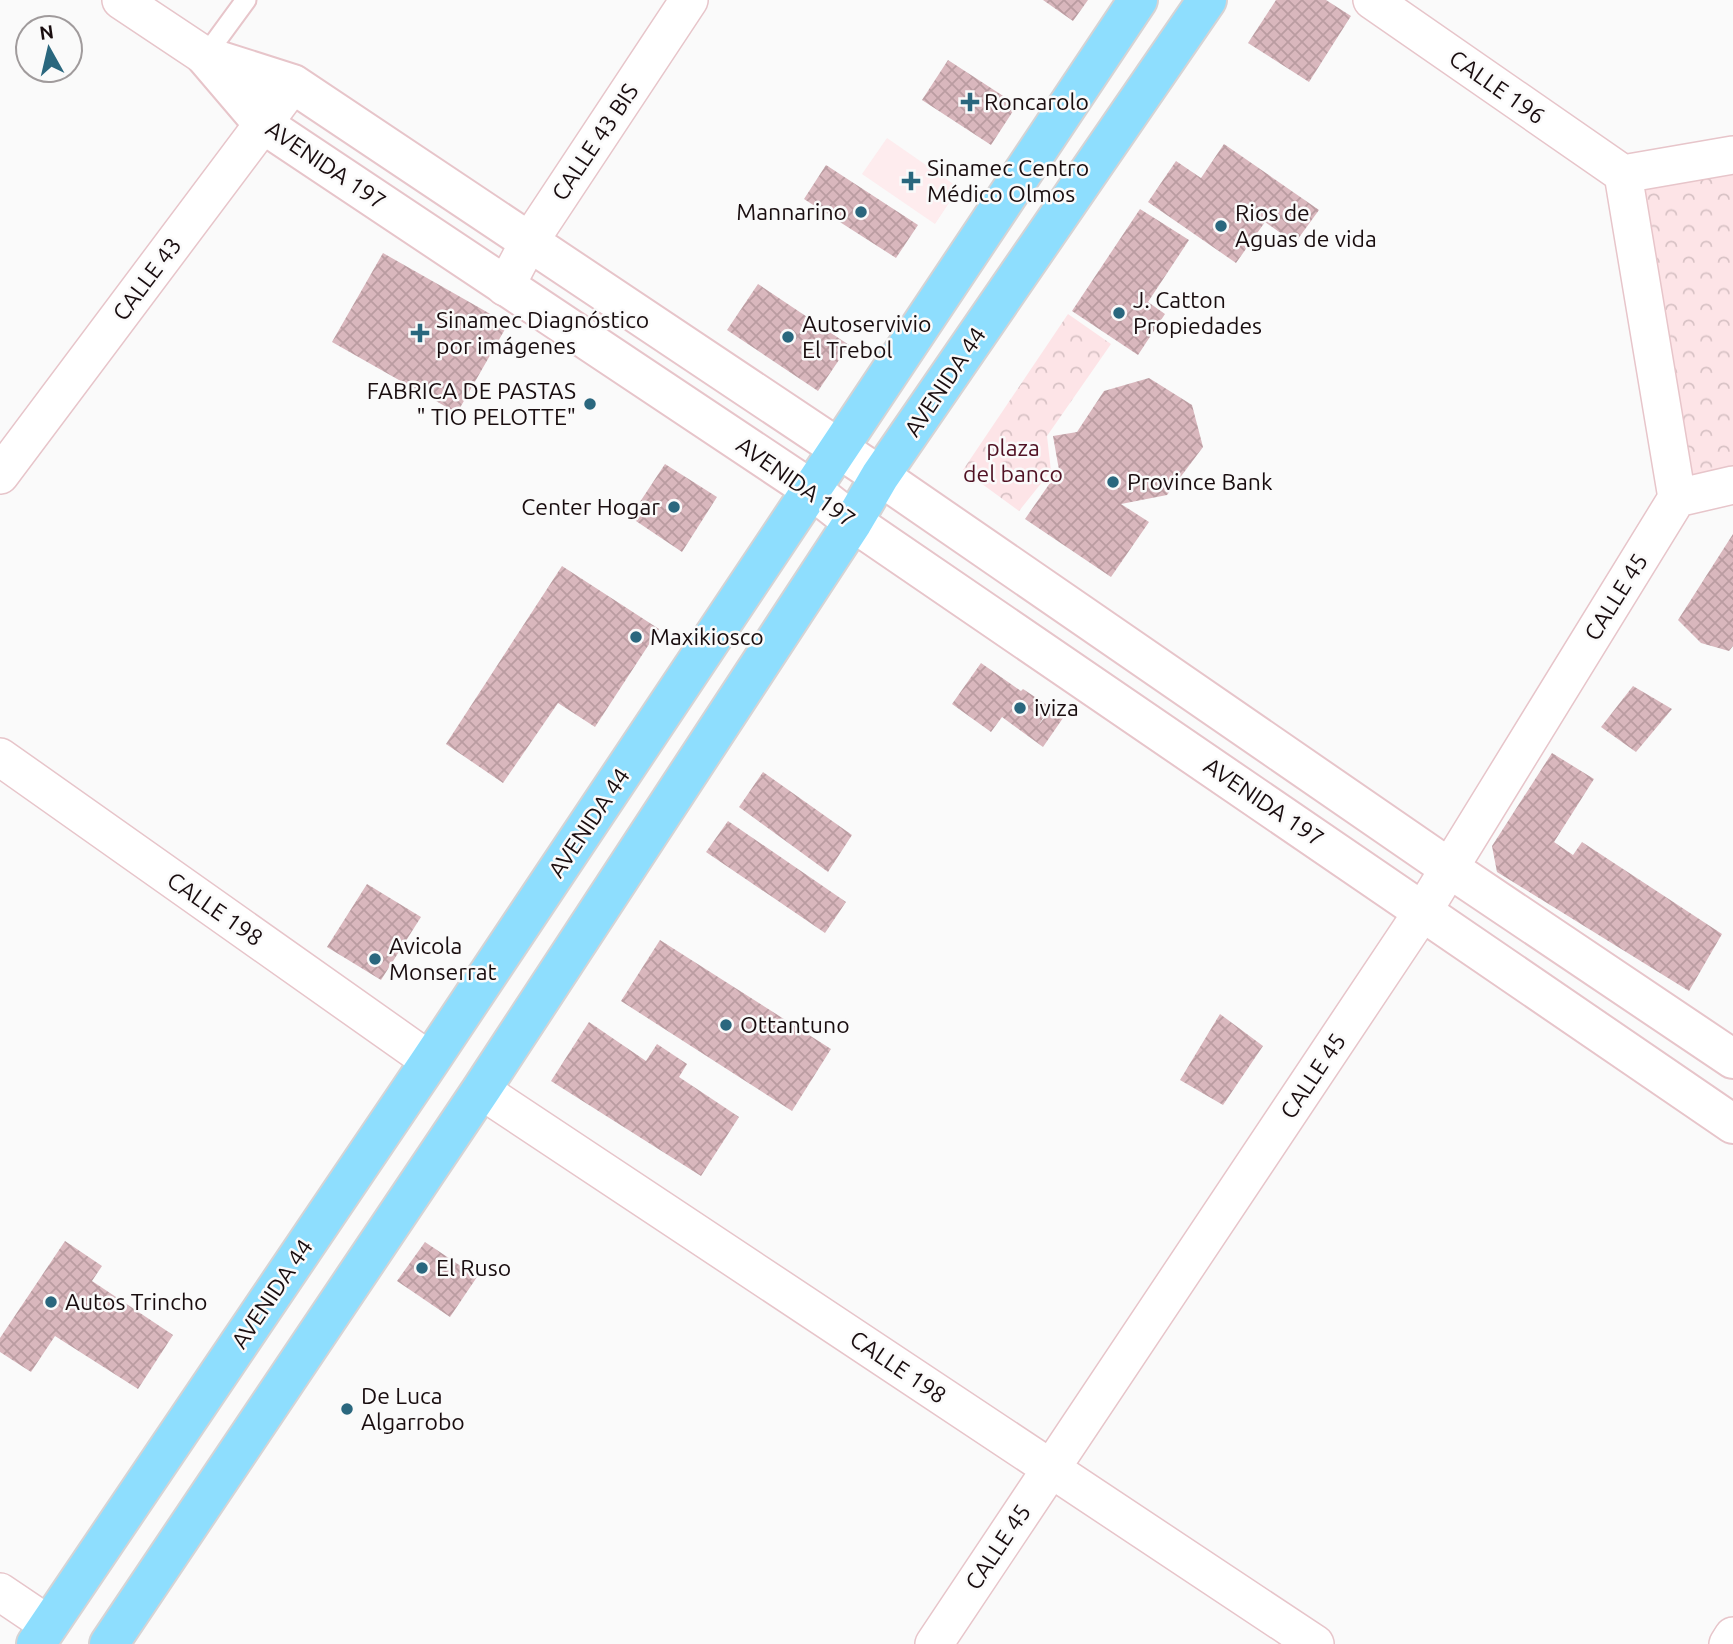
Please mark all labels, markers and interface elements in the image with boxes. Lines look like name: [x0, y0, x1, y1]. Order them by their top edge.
north arrow: [14, 14, 84, 84]
text: N: [38, 20, 55, 44]
street label: CALLE 196: [1445, 45, 1550, 128]
street label: CALLE 43 BIS: [546, 79, 643, 205]
place label: Roncarolo: [984, 89, 1089, 114]
marker: Roncarolo: [962, 94, 978, 110]
street label: AVENIDA 197: [262, 115, 391, 214]
place label: Sinamec Centro Médico Olmos: [927, 155, 1089, 206]
marker: Sinamec Centro Médico Olmos: [901, 171, 921, 191]
place label: Mannarino: [736, 199, 847, 224]
place label: Rios de Aguas de vida: [1235, 200, 1377, 251]
marker: Mannarino: [853, 204, 869, 220]
marker: Rios de Aguas de vida: [1213, 218, 1229, 234]
street label: CALLE 43: [107, 232, 186, 325]
place label: J. Catton Propiedades: [1133, 287, 1262, 338]
marker: J. Catton Propiedades: [1111, 305, 1127, 321]
place label: Sinamec Diagnóstico por imágenes: [436, 307, 649, 358]
place label: Autoservivio El Trebol: [802, 311, 931, 362]
marker: Sinamec Diagnóstico por imágenes: [410, 323, 430, 343]
street label: AVENIDA 44: [899, 323, 990, 441]
marker: Autoservivio El Trebol: [780, 329, 796, 345]
place label: FABRICA DE PASTAS " TIO PELOTTE": [367, 378, 576, 429]
marker: FABRICA DE PASTAS " TIO PELOTTE": [582, 396, 598, 412]
street label: AVENIDA 197: [732, 432, 860, 532]
park label: plaza del banco: [963, 435, 1063, 486]
place label: Province Bank: [1127, 469, 1273, 494]
marker: Province Bank: [1105, 474, 1121, 490]
place label: Center Hogar: [521, 494, 660, 519]
marker: Center Hogar: [666, 499, 682, 515]
street label: CALLE 45: [1579, 549, 1652, 645]
place label: Maxikiosco: [650, 624, 764, 649]
marker: Maxikiosco: [628, 629, 644, 645]
place label: iviza: [1034, 695, 1079, 720]
marker: iviza: [1012, 700, 1028, 716]
street label: AVENIDA 197: [1200, 752, 1329, 851]
street label: AVENIDA 44: [543, 764, 634, 882]
street label: CALLE 198: [163, 867, 268, 950]
place label: Avicola Monserrat: [389, 933, 497, 984]
marker: Avicola Monserrat: [367, 951, 383, 967]
place label: Ottantuno: [740, 1012, 850, 1037]
marker: Ottantuno: [718, 1017, 734, 1033]
street label: CALLE 45: [1275, 1028, 1350, 1123]
street label: AVENIDA 44: [226, 1235, 317, 1353]
place label: El Ruso: [436, 1255, 511, 1280]
marker: El Ruso: [414, 1260, 430, 1276]
place label: Autos Trincho: [65, 1289, 208, 1314]
marker: Autos Trincho: [43, 1294, 59, 1310]
street label: CALLE 198: [846, 1325, 951, 1408]
place label: De Luca Algarrobo: [361, 1383, 465, 1434]
marker: De Luca Algarrobo: [339, 1401, 355, 1417]
street label: CALLE 45: [960, 1499, 1035, 1594]

